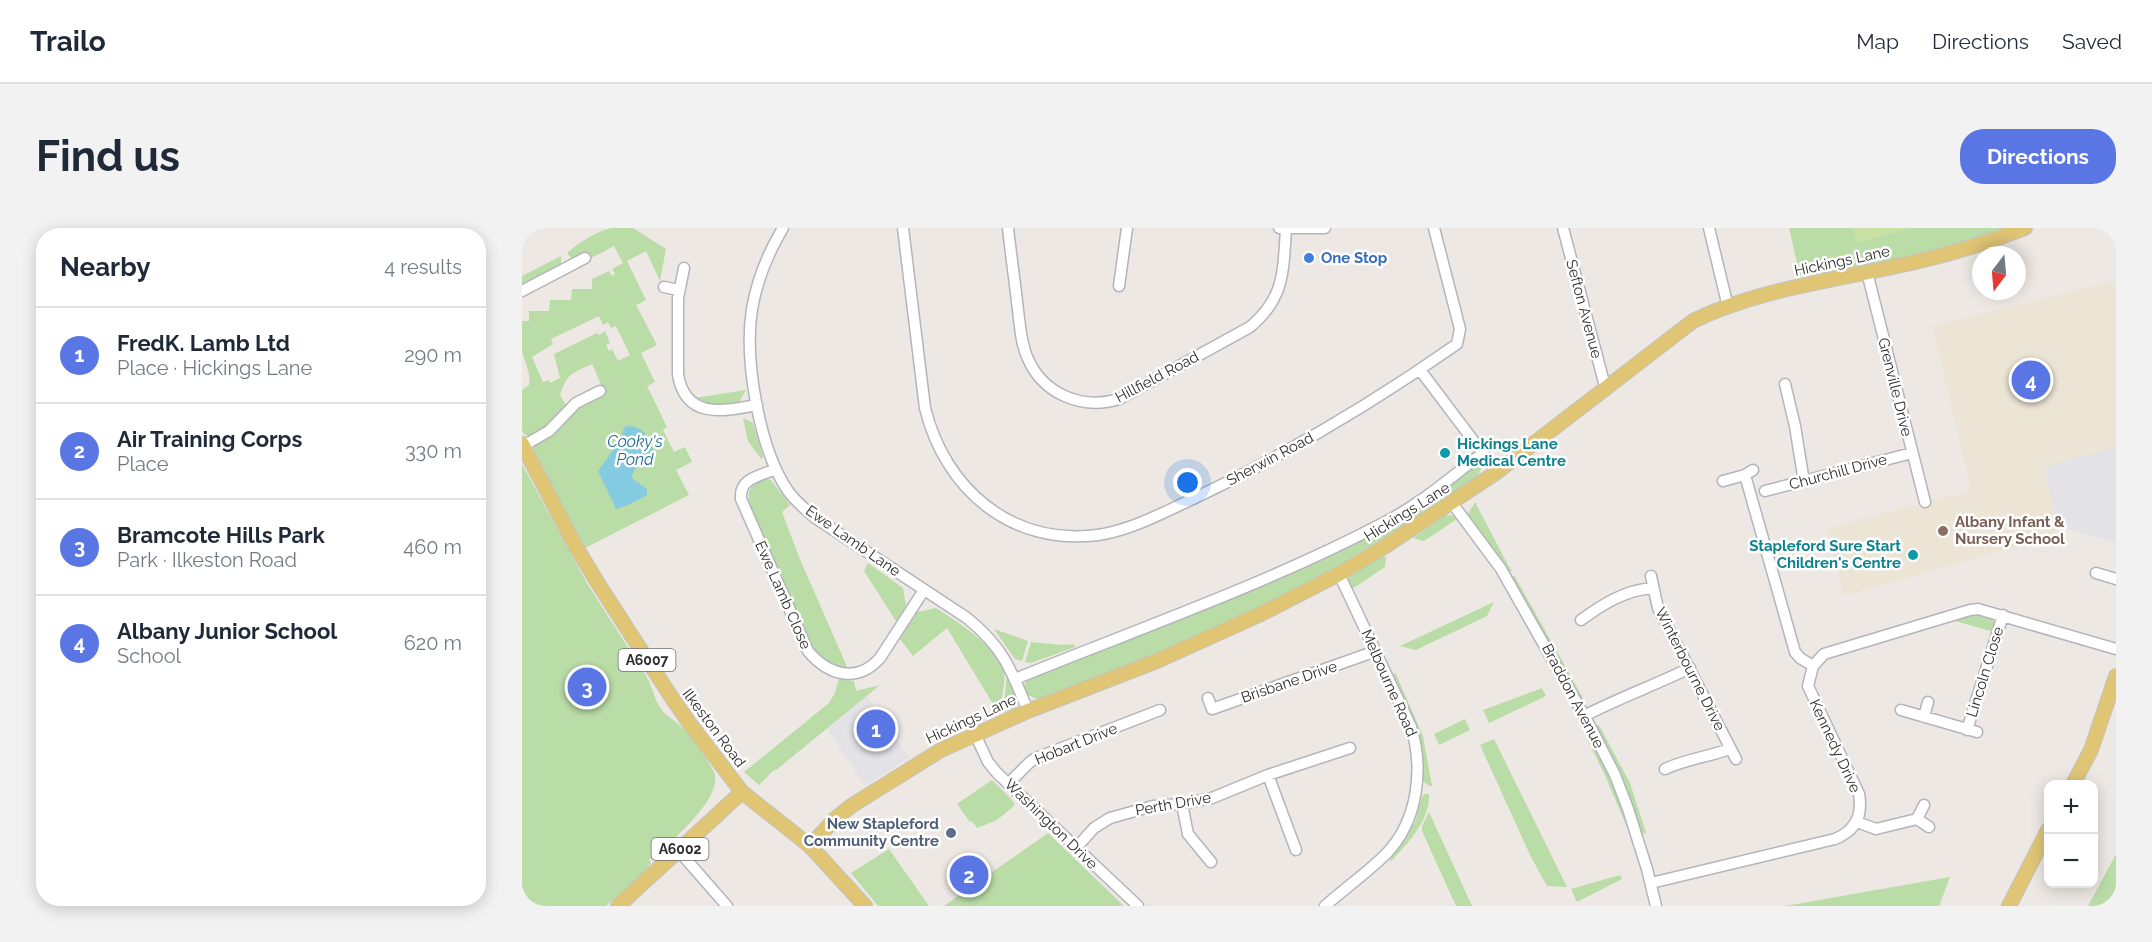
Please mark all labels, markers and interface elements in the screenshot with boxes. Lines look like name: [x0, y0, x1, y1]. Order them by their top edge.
text: Trailo: [30, 25, 106, 58]
text: Map: [1856, 29, 1899, 54]
text: Directions: [1932, 29, 2029, 54]
text: Saved: [2062, 29, 2122, 54]
button: Directions: [1960, 129, 2116, 184]
text: Find us: [36, 132, 180, 181]
street label: Hickings Lane: [1793, 242, 1892, 280]
north arrow: [1972, 246, 2026, 300]
place label: One Stop: [1321, 249, 1388, 267]
marker: One Stop: [1302, 251, 1316, 265]
text: Nearby: [60, 252, 150, 282]
text: 4 results: [384, 255, 462, 279]
street label: Sefton Avenue: [1562, 258, 1606, 360]
text: FredK. Lamb Ltd: [117, 330, 290, 356]
street label: Grenville Drive: [1874, 336, 1916, 438]
text: 1: [75, 343, 84, 367]
text: 290 m: [404, 343, 462, 367]
street label: Hillfield Road: [1112, 347, 1202, 407]
text: Place · Hickings Lane: [117, 356, 312, 380]
pin: 4: [2012, 358, 2050, 402]
text: Air Training Corps: [117, 426, 302, 452]
street label: Sherwin Road: [1223, 429, 1317, 489]
water label: Cooky's Pond: [607, 432, 663, 469]
place label: Hickings Lane Medical Centre: [1457, 435, 1566, 470]
text: 2: [74, 439, 85, 463]
text: 330 m: [405, 439, 462, 463]
marker: Hickings Lane Medical Centre: [1438, 446, 1452, 460]
street label: Churchill Drive: [1787, 450, 1889, 494]
text: Place: [117, 452, 168, 476]
your location: [1173, 468, 1202, 497]
street label: Hickings Lane: [1361, 478, 1453, 545]
street label: Ewe Lamb Lane: [802, 502, 904, 581]
place label: Albany Infant & Nursery School: [1955, 513, 2065, 548]
text: Bramcote Hills Park: [117, 522, 325, 548]
marker: Albany Infant & Nursery School: [1936, 524, 1950, 538]
text: 3: [74, 535, 85, 559]
text: 460 m: [403, 535, 462, 559]
place label: Stapleford Sure Start Children's Centre: [1749, 537, 1901, 572]
street label: Ewe Lamb Close: [751, 538, 815, 652]
text: Park · Ilkeston Road: [117, 548, 297, 572]
marker: Stapleford Sure Start Children's Centre: [1906, 548, 1920, 562]
street label: Winterbourne Drive: [1651, 604, 1729, 734]
text: Albany Junior School: [117, 618, 337, 644]
street label: Lincoln Close: [1963, 624, 2007, 720]
street label: Melbourne Road: [1357, 627, 1421, 739]
text: 4: [74, 631, 85, 655]
text: 620 m: [404, 631, 462, 655]
street label: Braddon Avenue: [1538, 641, 1608, 751]
text: School: [117, 644, 181, 668]
road number: A6007: [618, 649, 676, 671]
street label: Brisbane Drive: [1239, 657, 1340, 707]
pin: 3: [568, 664, 606, 710]
street label: Ilkeston Road: [679, 685, 749, 771]
street label: Hickings Lane: [923, 690, 1019, 748]
street label: Kennedy Drive: [1806, 696, 1865, 796]
pin: 1: [856, 706, 896, 752]
street label: Hobart Drive: [1032, 719, 1120, 769]
street label: Washington Drive: [1001, 775, 1101, 873]
map controls: [2044, 780, 2098, 888]
button: +: [2044, 780, 2098, 834]
street label: Perth Drive: [1134, 788, 1212, 820]
place label: New Stapleford Community Centre: [804, 815, 939, 850]
marker: New Stapleford Community Centre: [944, 826, 958, 840]
button: −: [2044, 834, 2098, 888]
road number: A6002: [652, 838, 708, 860]
pin: 2: [950, 852, 988, 898]

